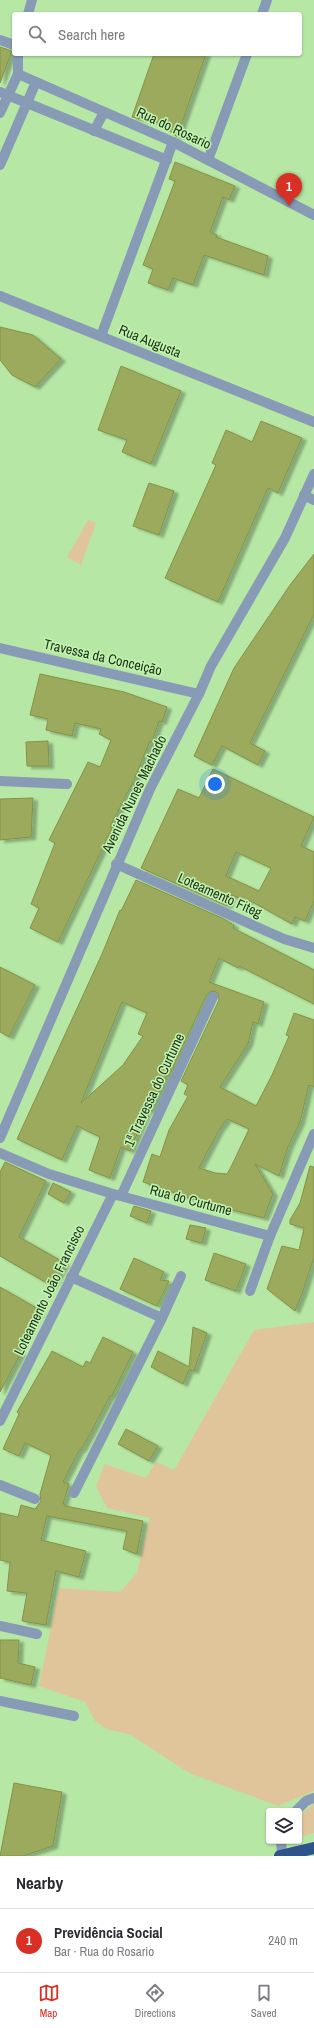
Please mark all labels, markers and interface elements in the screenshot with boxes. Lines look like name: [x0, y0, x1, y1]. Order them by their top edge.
search box: [12, 12, 302, 56]
icon: search: [26, 23, 48, 45]
text: Search here: [58, 24, 125, 45]
street label: Rua do Rosario: [134, 103, 214, 153]
pin: 1: [276, 173, 302, 206]
street label: Rua Augusta: [116, 320, 184, 362]
street label: Travessa da Conceição: [42, 635, 164, 679]
street label: Avenida Nunes Machado: [97, 732, 170, 857]
your location: [205, 774, 225, 794]
street label: Loteamento Fiteg: [175, 868, 265, 922]
street label: 1ª Travessa do Curtume: [120, 1030, 188, 1150]
street label: Rua do Curtume: [148, 1180, 234, 1220]
street label: Loteamento João Francisco: [10, 1222, 88, 1358]
map controls: [266, 1808, 302, 1844]
button: layers: [266, 1808, 302, 1844]
text: Nearby: [16, 1871, 63, 1894]
text: Previdência Social: [54, 1922, 163, 1943]
text: 1: [26, 1932, 32, 1949]
text: 240 m: [268, 1932, 298, 1949]
text: Bar · Rua do Rosario: [54, 1943, 154, 1960]
tab: Map: [38, 1982, 60, 2020]
tab: Directions: [135, 1982, 176, 2020]
tab: Saved: [251, 1982, 276, 2020]

